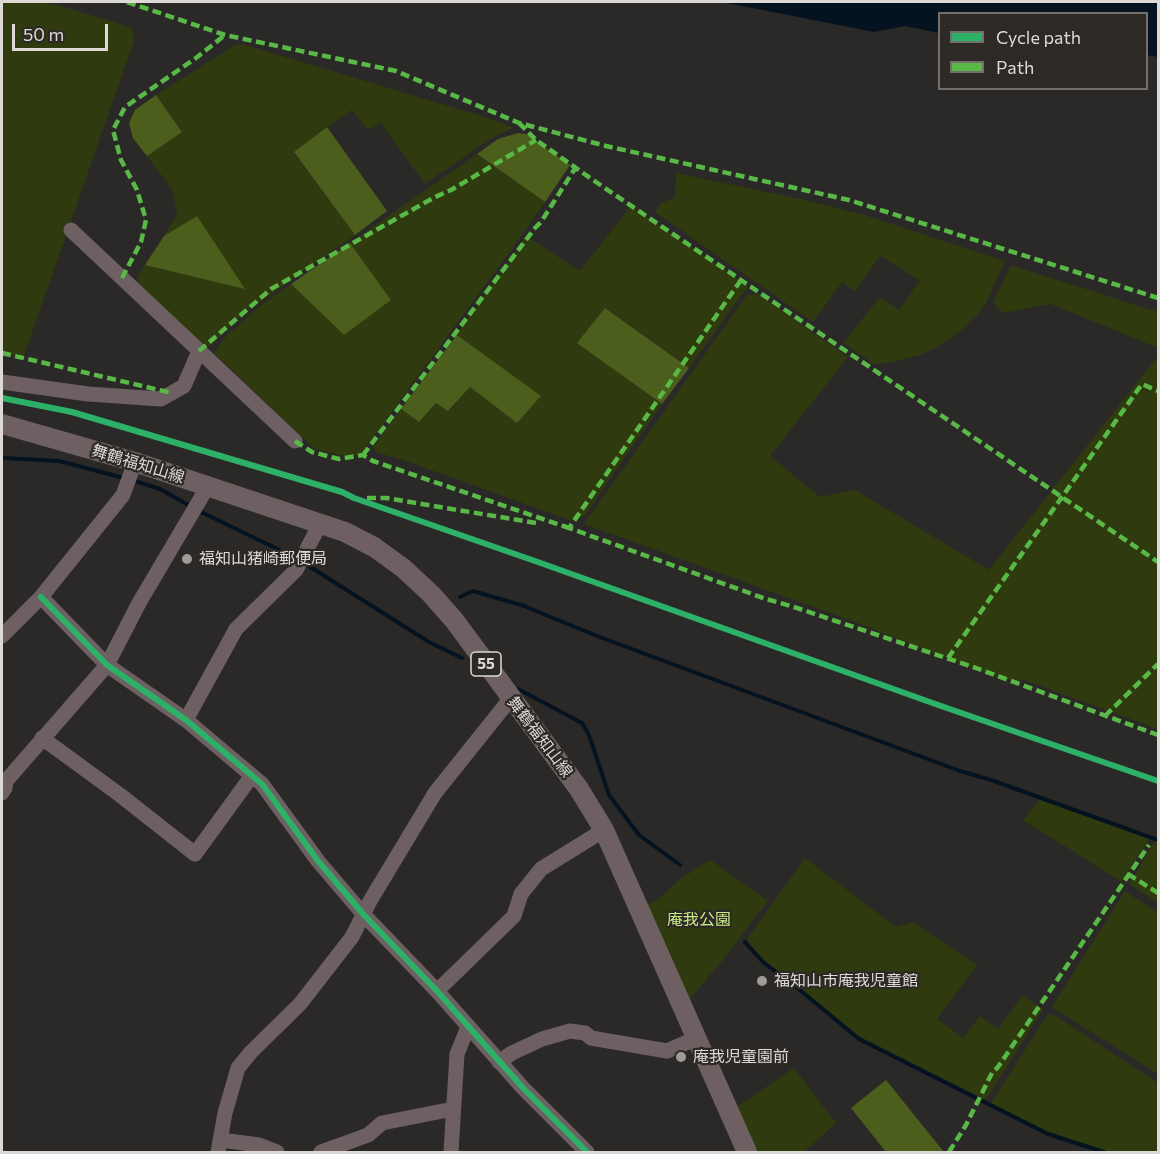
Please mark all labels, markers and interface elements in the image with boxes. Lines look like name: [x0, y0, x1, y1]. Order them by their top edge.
scale bar: [15, 12, 111, 50]
legend: [938, 12, 1148, 90]
text: 50 m: [23, 23, 64, 45]
text: Cycle path: [996, 26, 1081, 48]
text: Path: [996, 56, 1034, 78]
street label: 舞鶴福知山線: [89, 441, 187, 487]
place label: 福知山猪崎郵便局: [199, 549, 327, 569]
marker: 福知山猪崎郵便局: [180, 552, 194, 566]
road number: 55: [471, 652, 501, 676]
street label: 舞鶴福知山線: [503, 693, 577, 781]
park label: 庵我公園: [667, 910, 731, 930]
place label: 福知山市庵我児童館: [774, 971, 918, 991]
marker: 福知山市庵我児童館: [755, 974, 769, 988]
place label: 庵我児童園前: [693, 1047, 789, 1067]
marker: 庵我児童園前: [674, 1050, 688, 1064]

